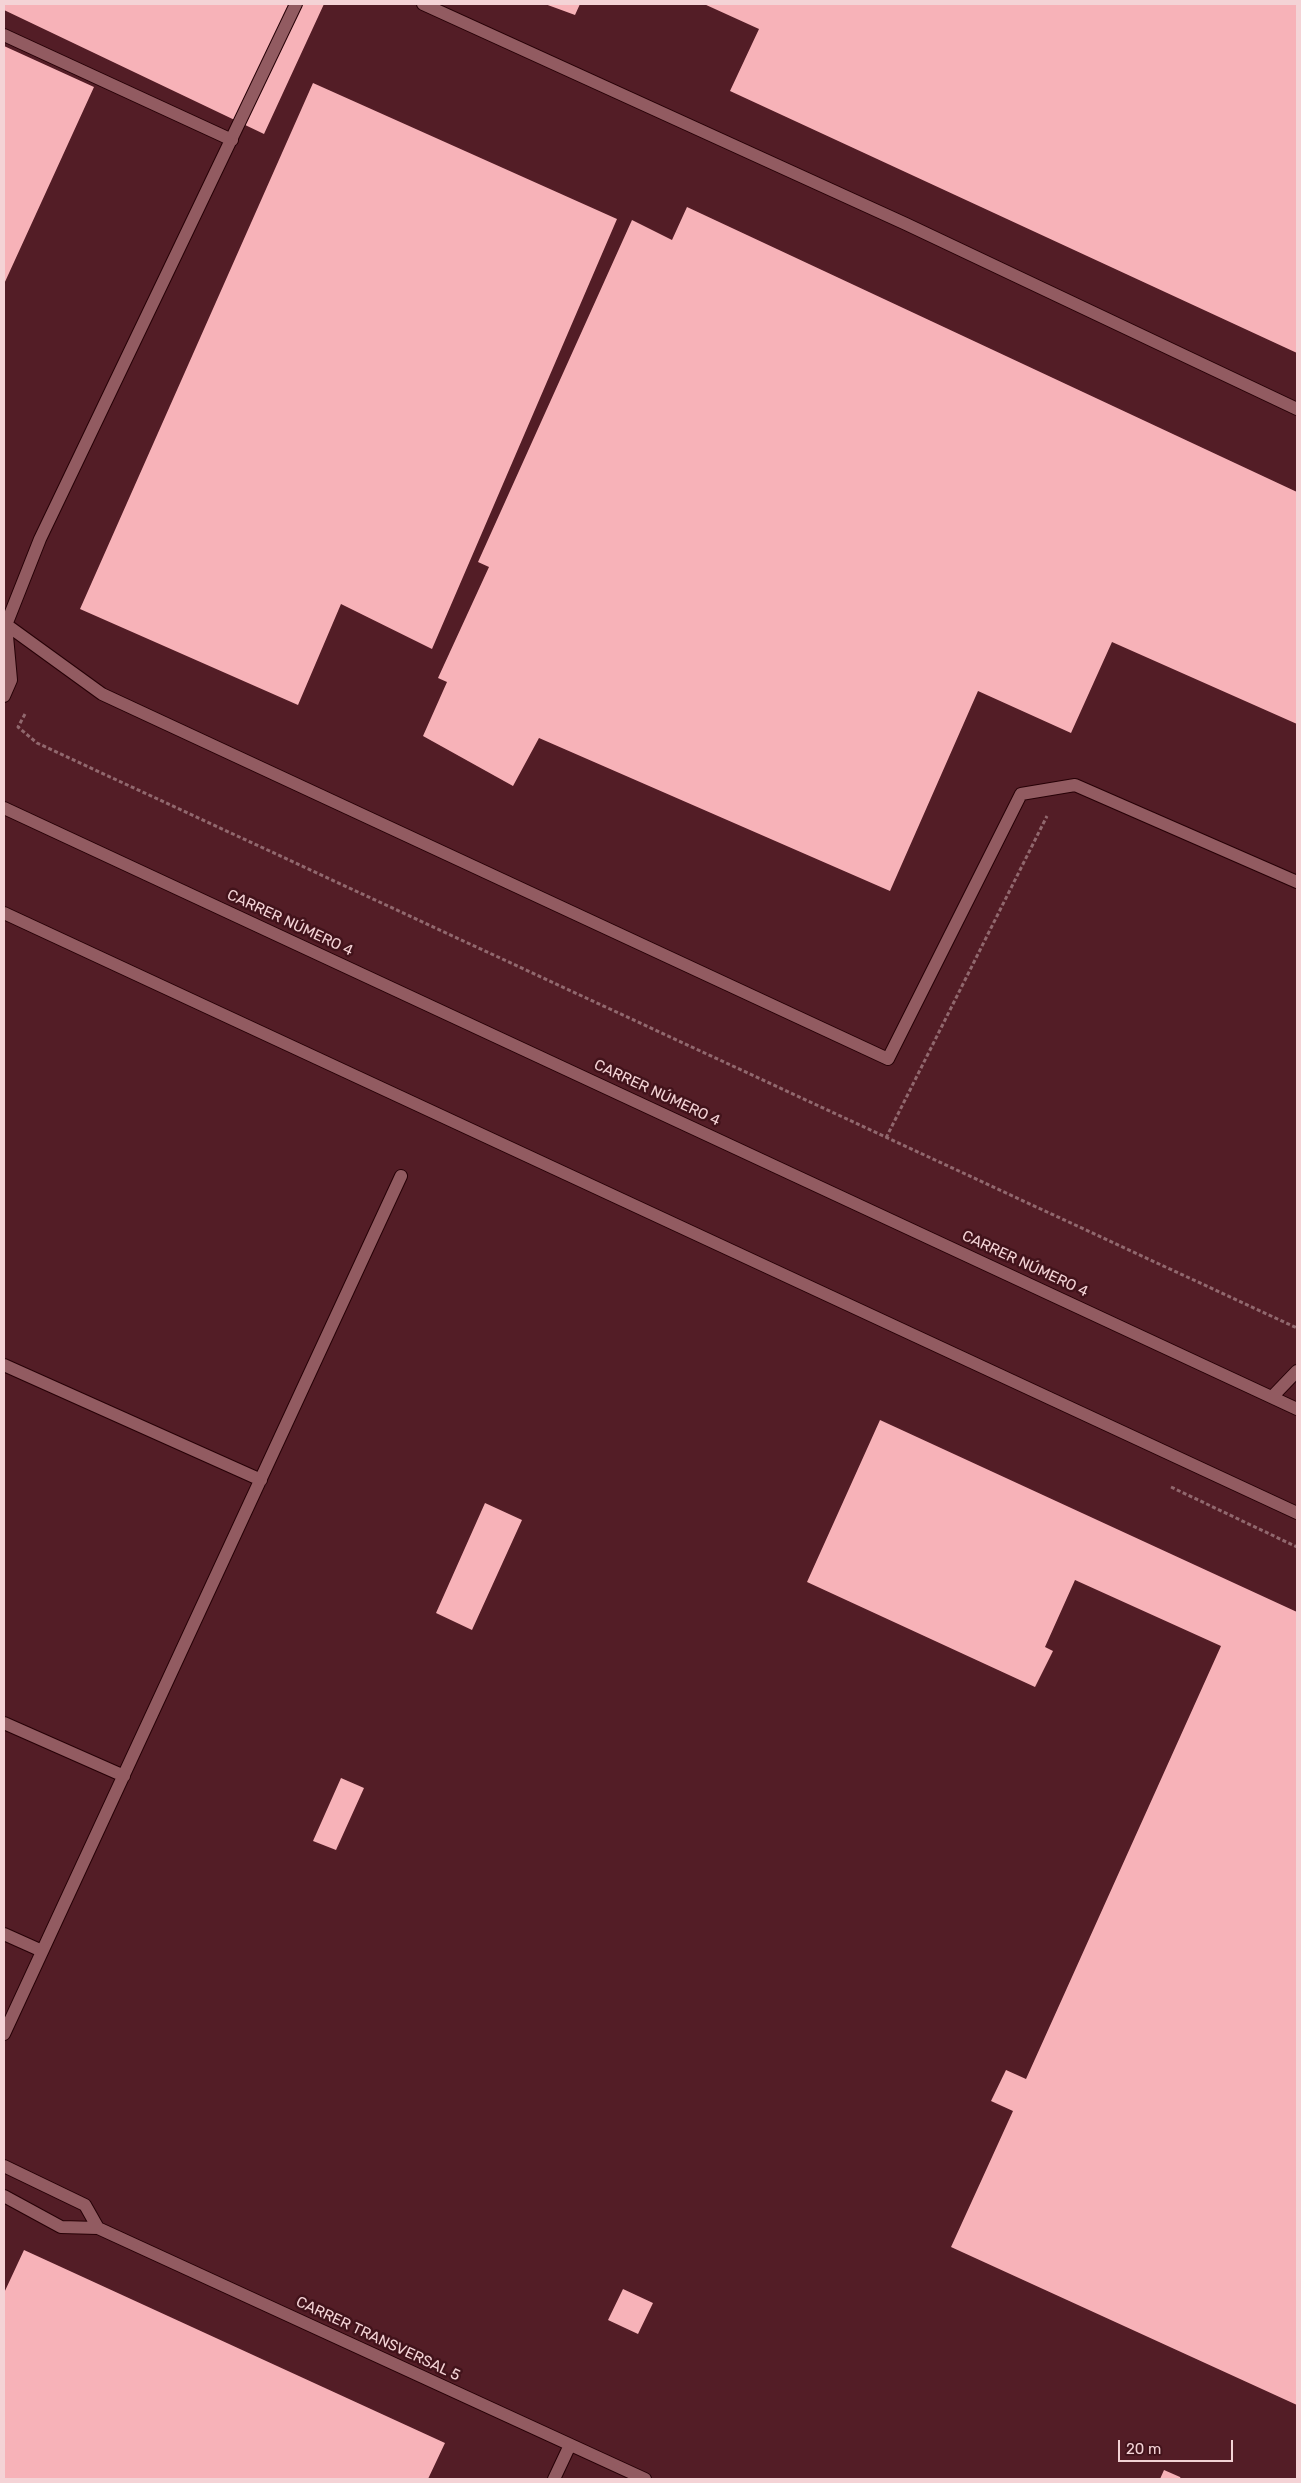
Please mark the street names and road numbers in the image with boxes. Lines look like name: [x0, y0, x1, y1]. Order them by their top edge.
street label: CARRER NÚMERO 4: [224, 886, 356, 960]
street label: CARRER NÚMERO 4: [591, 1056, 723, 1130]
street label: CARRER NÚMERO 4: [959, 1227, 1091, 1301]
street label: CARRER TRANSVERSAL 5: [293, 2293, 463, 2385]

